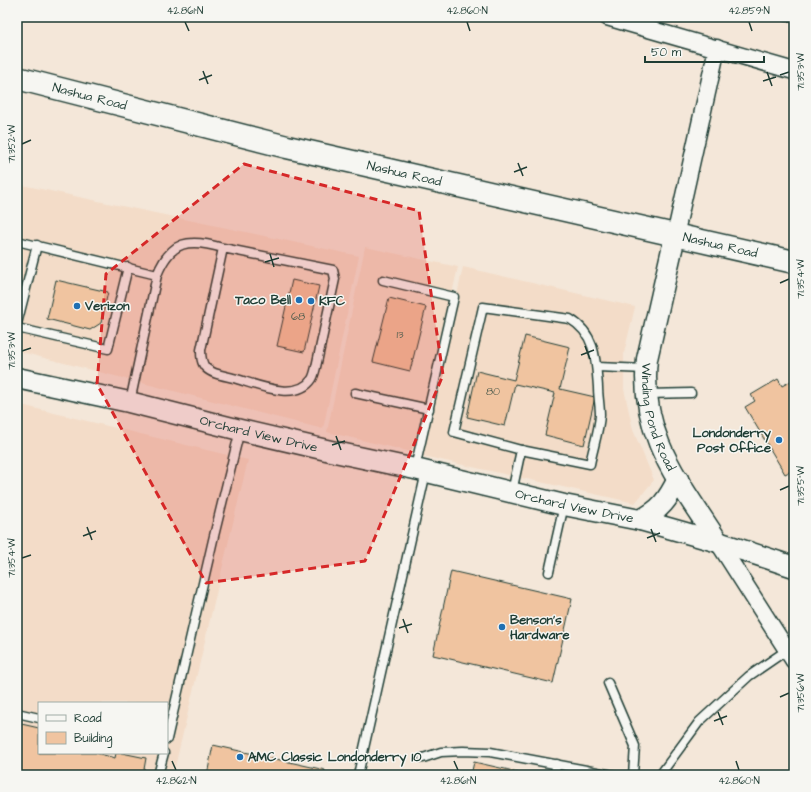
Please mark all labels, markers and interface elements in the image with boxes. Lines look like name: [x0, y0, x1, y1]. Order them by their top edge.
text: 42.861°N: [167, 4, 203, 18]
text: 42.860°N: [446, 4, 488, 18]
text: 42.859°N: [728, 4, 770, 18]
scale bar: [645, 38, 764, 64]
text: 50 m: [651, 44, 682, 61]
text: 71.353°W: [794, 53, 808, 91]
street label: Nashua Road: [51, 78, 129, 115]
text: 71.352°W: [5, 124, 19, 163]
street label: Nashua Road: [365, 156, 444, 191]
street label: Nashua Road: [681, 228, 760, 263]
text: 71.354°W: [794, 259, 808, 299]
place label: Taco Bell: [234, 291, 291, 309]
place label: KFC: [319, 292, 346, 310]
marker: Taco Bell: [294, 295, 304, 305]
marker: KFC: [306, 296, 316, 306]
place label: Verizon: [84, 297, 130, 315]
marker: Verizon: [72, 301, 82, 311]
house number: 68: [291, 309, 305, 324]
house number: 13: [396, 327, 404, 342]
text: 71.353°W: [5, 332, 19, 370]
street label: Winding Pond Road: [637, 363, 680, 474]
house number: 80: [486, 384, 500, 399]
street label: Orchard View Drive: [198, 411, 319, 457]
place label: Londonderry Post Office: [693, 424, 772, 457]
marker: Londonderry Post Office: [774, 435, 784, 445]
text: 71.355°W: [794, 466, 808, 506]
street label: Orchard View Drive: [513, 485, 635, 528]
text: 71.354°W: [5, 538, 19, 578]
place label: Benson's Hardware: [510, 611, 570, 644]
marker: Benson's Hardware: [497, 622, 507, 632]
text: 71.356°W: [794, 673, 808, 712]
legend: [38, 702, 168, 754]
text: Road: [74, 710, 102, 727]
text: Building: [74, 730, 112, 748]
place label: AMC Classic Londonderry 10: [248, 748, 422, 767]
marker: AMC Classic Londonderry 10: [235, 752, 245, 762]
text: 42.862°N: [156, 774, 196, 788]
text: 42.861°N: [440, 774, 476, 788]
text: 42.860°N: [718, 774, 760, 788]

